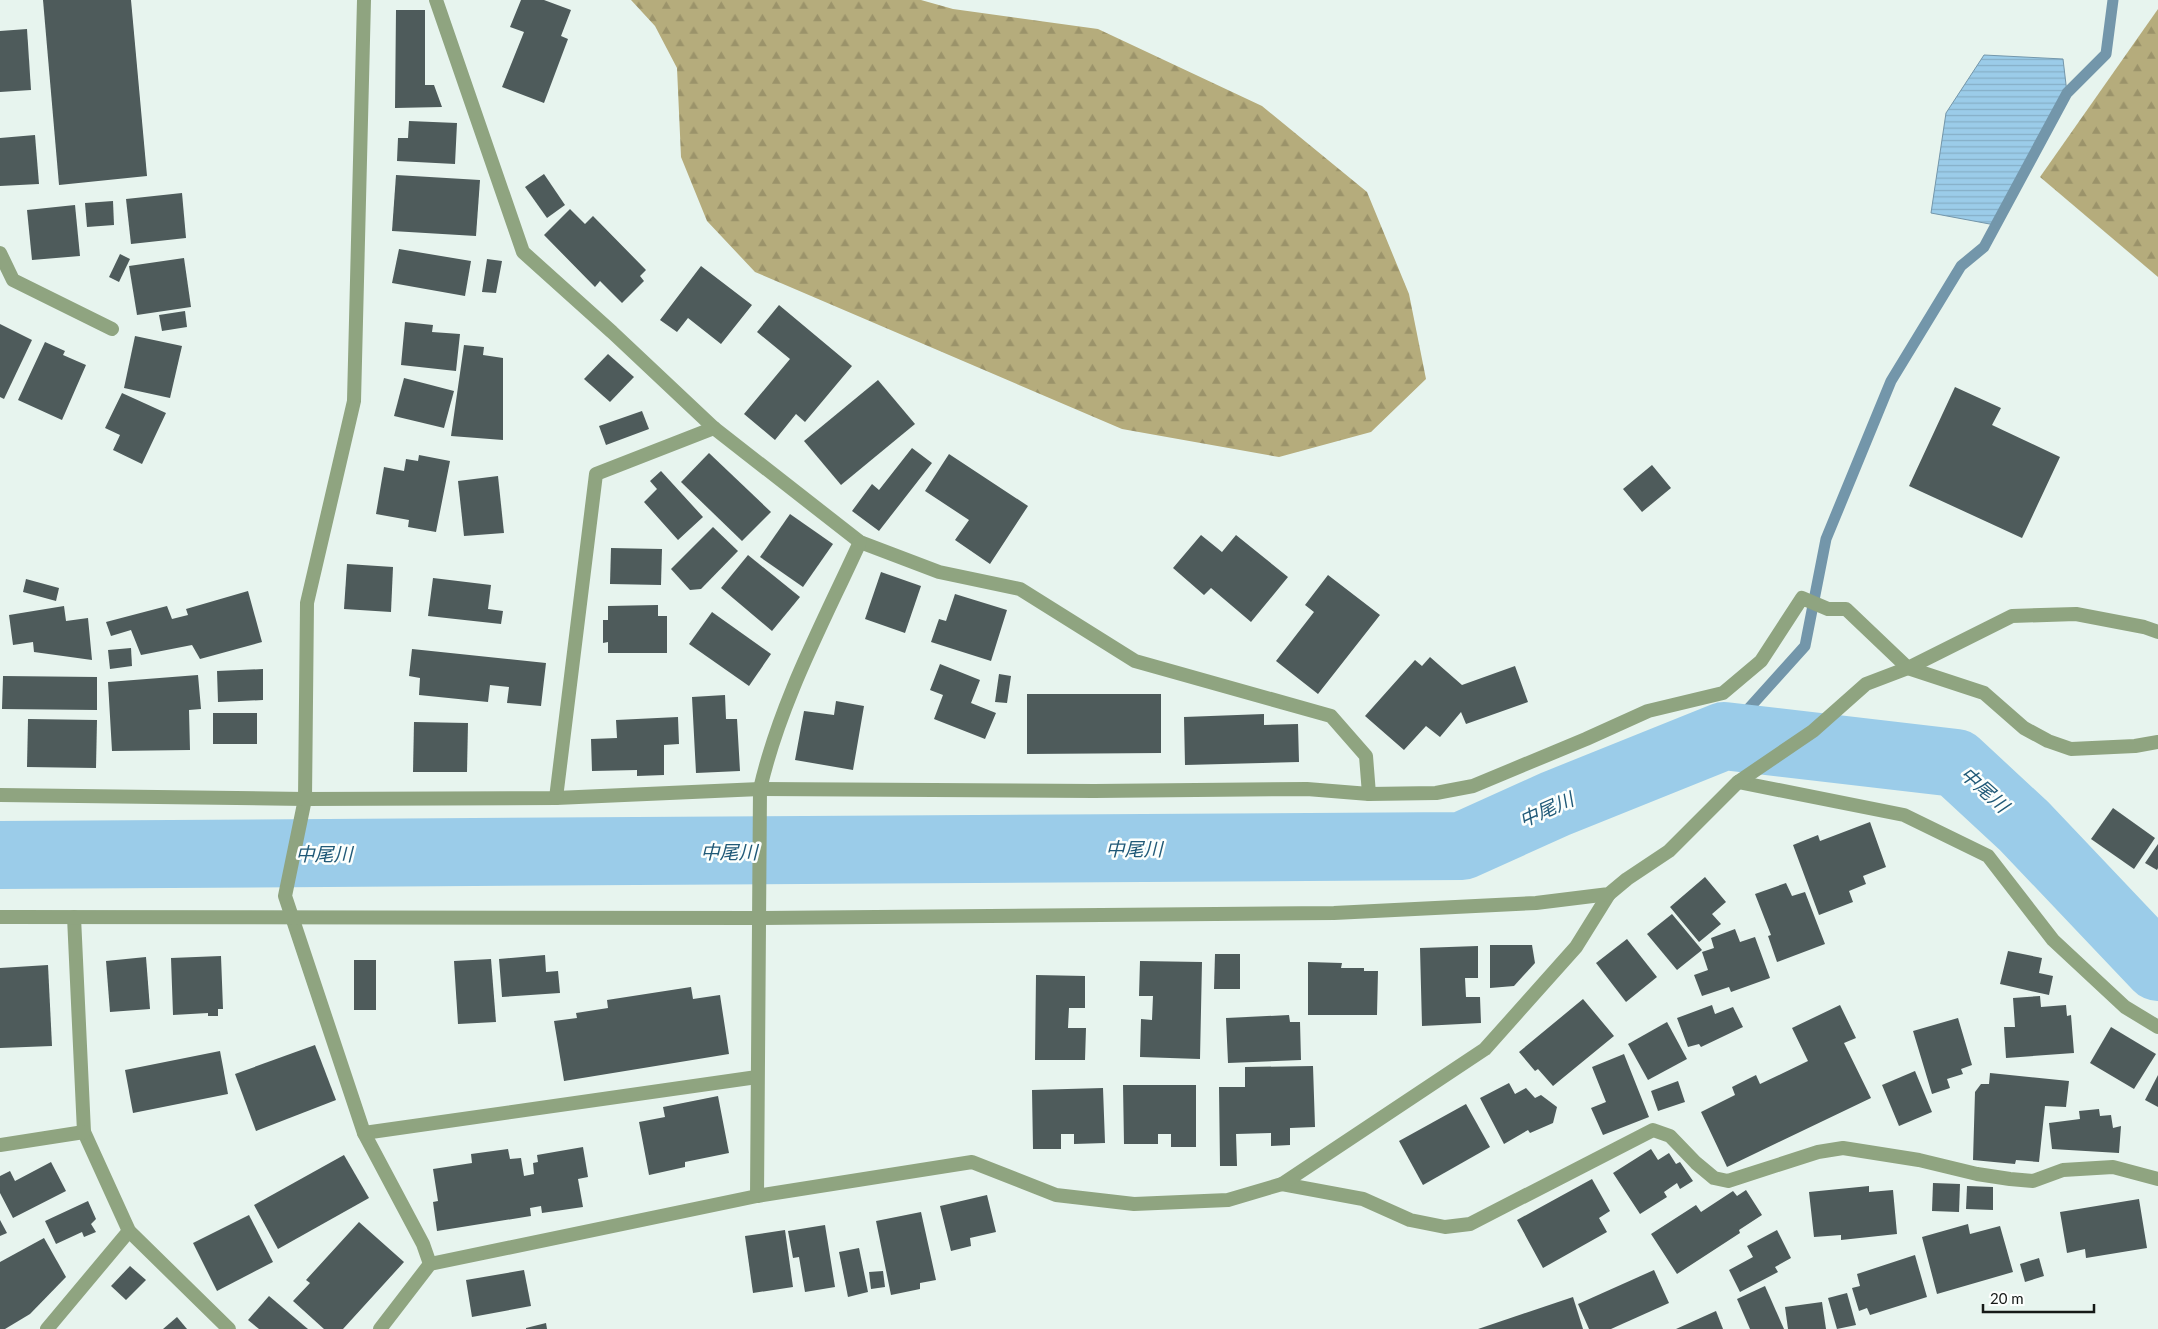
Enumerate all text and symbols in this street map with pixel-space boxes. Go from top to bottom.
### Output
water label: 中尾川 [1956,761,2015,818]
water label: 中尾川 [1515,786,1579,831]
water label: 中尾川 [1105,837,1164,860]
water label: 中尾川 [700,840,759,863]
water label: 中尾川 [295,842,354,865]
scale bar [1983,1282,2094,1314]
text: 20 m [1990,1289,2024,1307]

